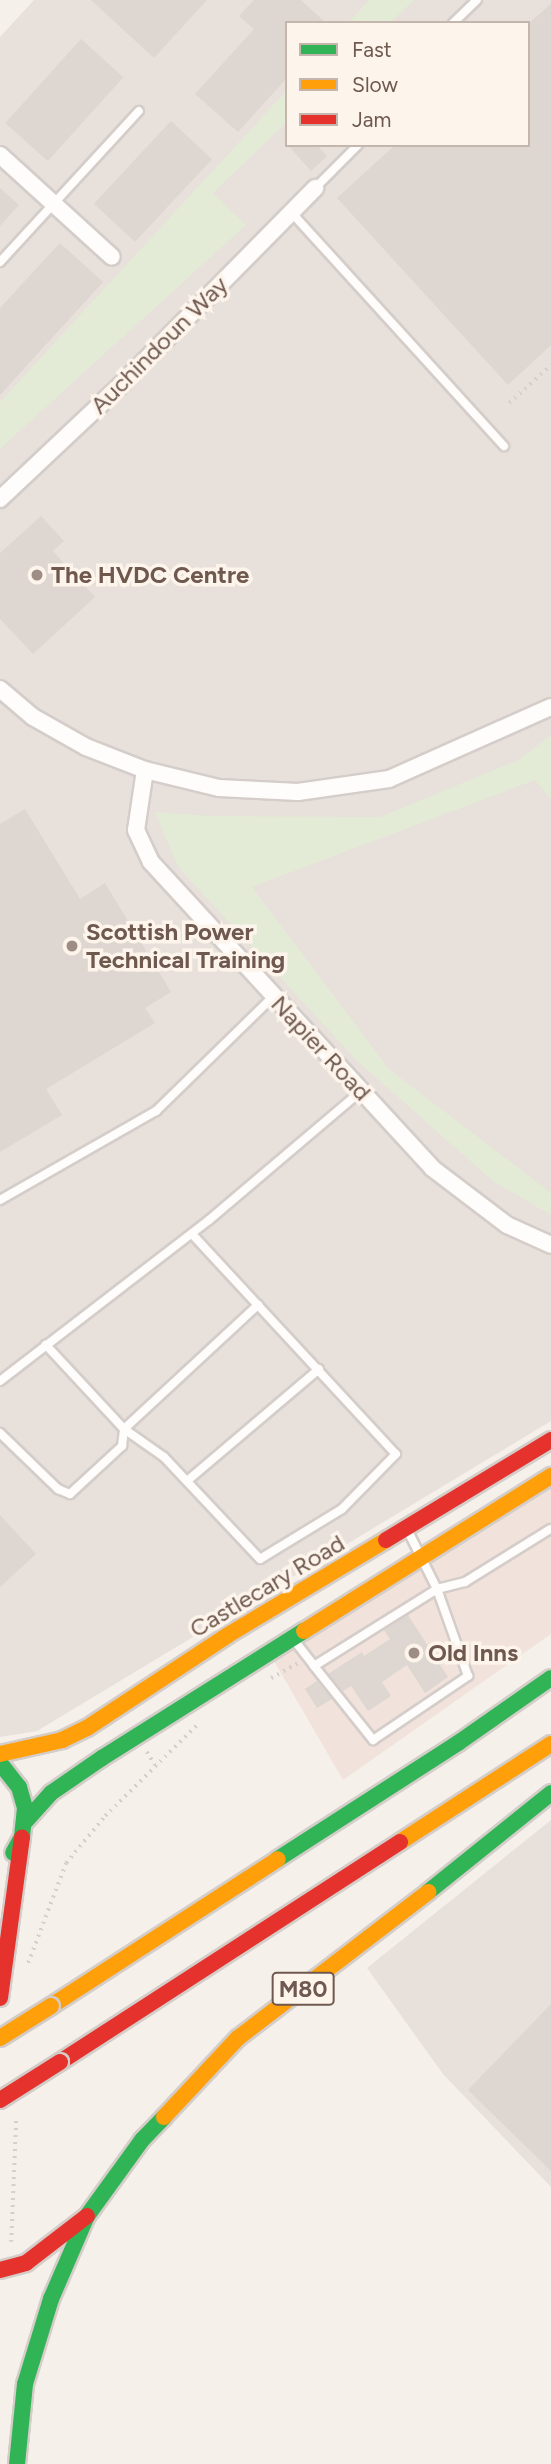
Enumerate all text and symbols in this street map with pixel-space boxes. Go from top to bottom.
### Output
legend [285,21,530,147]
text: Fast [352,37,392,62]
text: Slow [352,72,398,97]
text: Jam [352,107,391,132]
street label: Auchindoun Way [84,270,234,420]
place label: The HVDC Centre [51,561,249,589]
marker: The HVDC Centre [29,567,45,583]
place label: Scottish Power Technical Training [86,918,285,974]
marker: Scottish Power Technical Training [64,938,80,954]
street label: Napier Road [265,990,377,1106]
street label: Castlecary Road [184,1529,350,1643]
place label: Old Inns [428,1639,518,1667]
marker: Old Inns [406,1645,422,1661]
road number: M80 [272,1970,334,2008]

